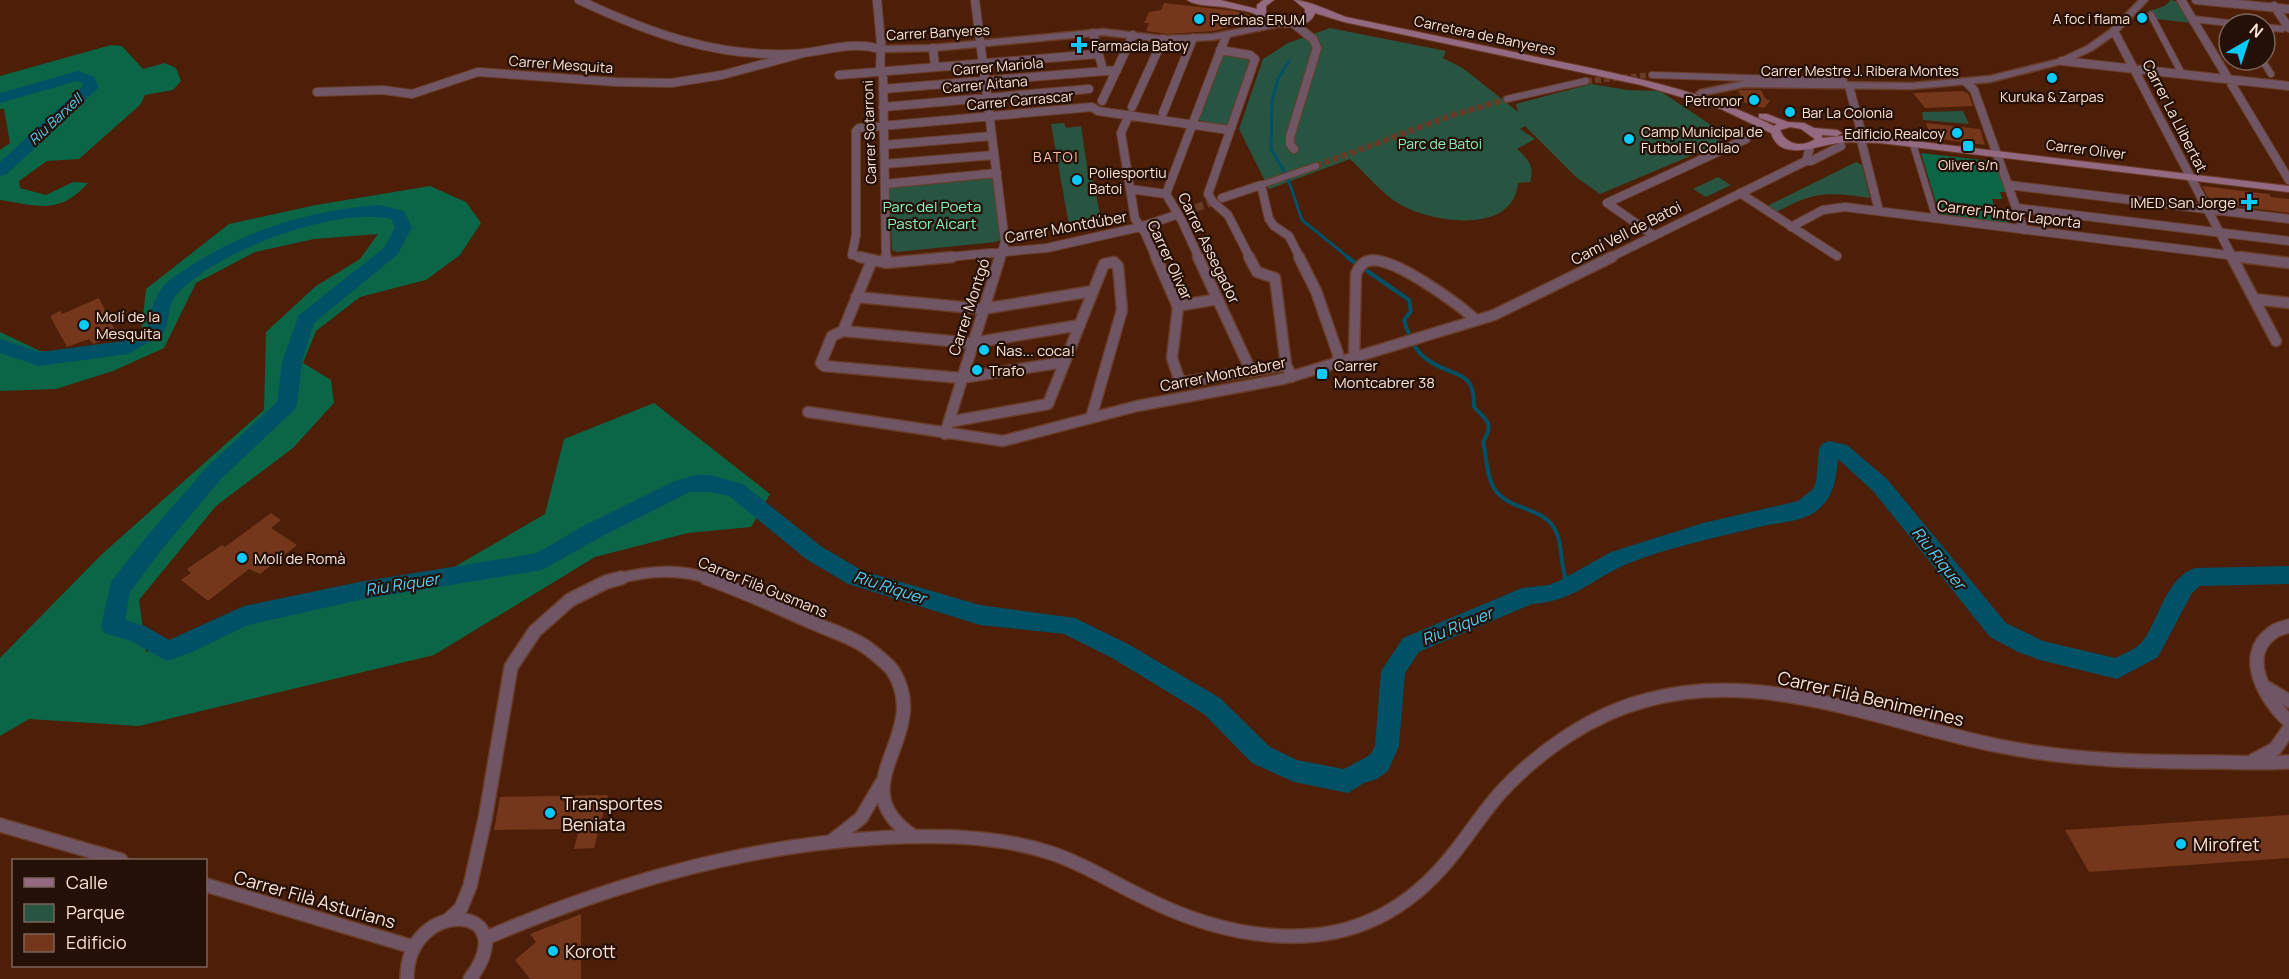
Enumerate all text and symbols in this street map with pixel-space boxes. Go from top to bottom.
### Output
place label: A foc i flama [2053,9,2130,28]
place label: Perchas ERUM [1211,10,1305,29]
street label: Carretera de Banyeres [1413,11,1557,59]
marker: A foc i flama [2135,11,2149,25]
marker: Perchas ERUM [1192,12,1206,26]
north arrow [2217,12,2277,72]
text: N [2245,18,2268,43]
street label: Carrer Banyeres [886,20,990,44]
place label: Farmacia Batoy [1091,36,1189,55]
marker: Farmacia Batoy [1072,38,1086,52]
street label: Carrer Mesquita [508,51,614,77]
street label: Carrer Mariola [952,53,1044,79]
street label: Carrer La Llibertat [2138,56,2212,176]
street label: Carrer Mestre J. Ribera Montes [1761,61,1959,80]
street label: Carrer Aitana [942,71,1028,97]
marker: Kuruka & Zarpas [2045,71,2059,85]
street label: Carrer Sotarroni [858,80,880,184]
street label: Carrer Carrascar [966,86,1074,114]
place label: Kuruka & Zarpas [2000,87,2104,106]
water label: Riu Barxell [24,88,87,149]
place label: Petronor [1685,91,1742,110]
marker: Petronor [1747,93,1761,107]
place label: Bar La Colonia [1802,103,1893,122]
marker: Bar La Colonia [1783,105,1797,119]
place label: Camp Municipal de Futbol El Collao [1641,122,1763,157]
place label: Edificio Realcoy [1844,124,1946,143]
marker: Edificio Realcoy [1950,126,1964,140]
marker: Camp Municipal de Futbol El Collao [1622,132,1636,146]
park label: Parc de Batoi [1398,134,1482,153]
street label: Carrer Oliver [2045,135,2127,163]
marker: Oliver s/n [1961,139,1975,153]
district label: BATOI [1033,147,1079,166]
place label: Oliver s/n [1938,155,1998,174]
place label: Poliesportiu Batoi [1089,163,1167,198]
marker: Poliesportiu Batoi [1070,173,1084,187]
street label: Carrer Assegador [1173,189,1245,308]
place label: IMED San Jorge [2130,192,2236,213]
marker: IMED San Jorge [2240,193,2258,211]
street label: Carrer Pintor Laporta [1936,195,2082,233]
park label: Parc del Poeta Pastor Aicart [883,196,981,234]
street label: Camí Vell de Batoi [1567,196,1685,270]
street label: Carrer Montdúber [1003,206,1129,248]
street label: Carrer Olivar [1142,217,1198,304]
street label: Carrer Montgó [943,256,995,358]
place label: Molí de la Mesquita [96,306,161,344]
marker: Molí de la Mesquita [77,318,91,332]
place label: Ñas... coca! [996,340,1075,361]
marker: Ñas... coca! [977,343,991,357]
street label: Carrer Montcabrer [1158,351,1288,397]
place label: Carrer Montcabrer 38 [1334,355,1435,393]
place label: Trafo [989,360,1025,381]
marker: Trafo [970,363,984,377]
marker: Carrer Montcabrer 38 [1315,367,1329,381]
water label: Riu Riquer [1907,522,1972,596]
place label: Molí de Romà [254,548,346,569]
marker: Molí de Romà [235,551,249,565]
street label: Carrer Filà Gusmans [695,551,831,623]
water label: Riu Riquer [851,565,931,610]
water label: Riu Riquer [364,567,443,601]
water label: Riu Riquer [1418,601,1498,650]
street label: Carrer Filà Benimerines [1775,665,1967,731]
place label: Transportes Beniata [562,791,663,836]
marker: Transportes Beniata [543,806,557,820]
place label: Mirofret [2193,832,2260,856]
marker: Mirofret [2174,837,2188,851]
legend [12,859,207,967]
street label: Carrer Filà Asturians [231,864,399,934]
text: Calle [66,870,108,894]
text: Parque [66,900,125,924]
text: Edificio [66,930,127,954]
place label: Korott [565,939,616,963]
marker: Korott [546,944,560,958]

